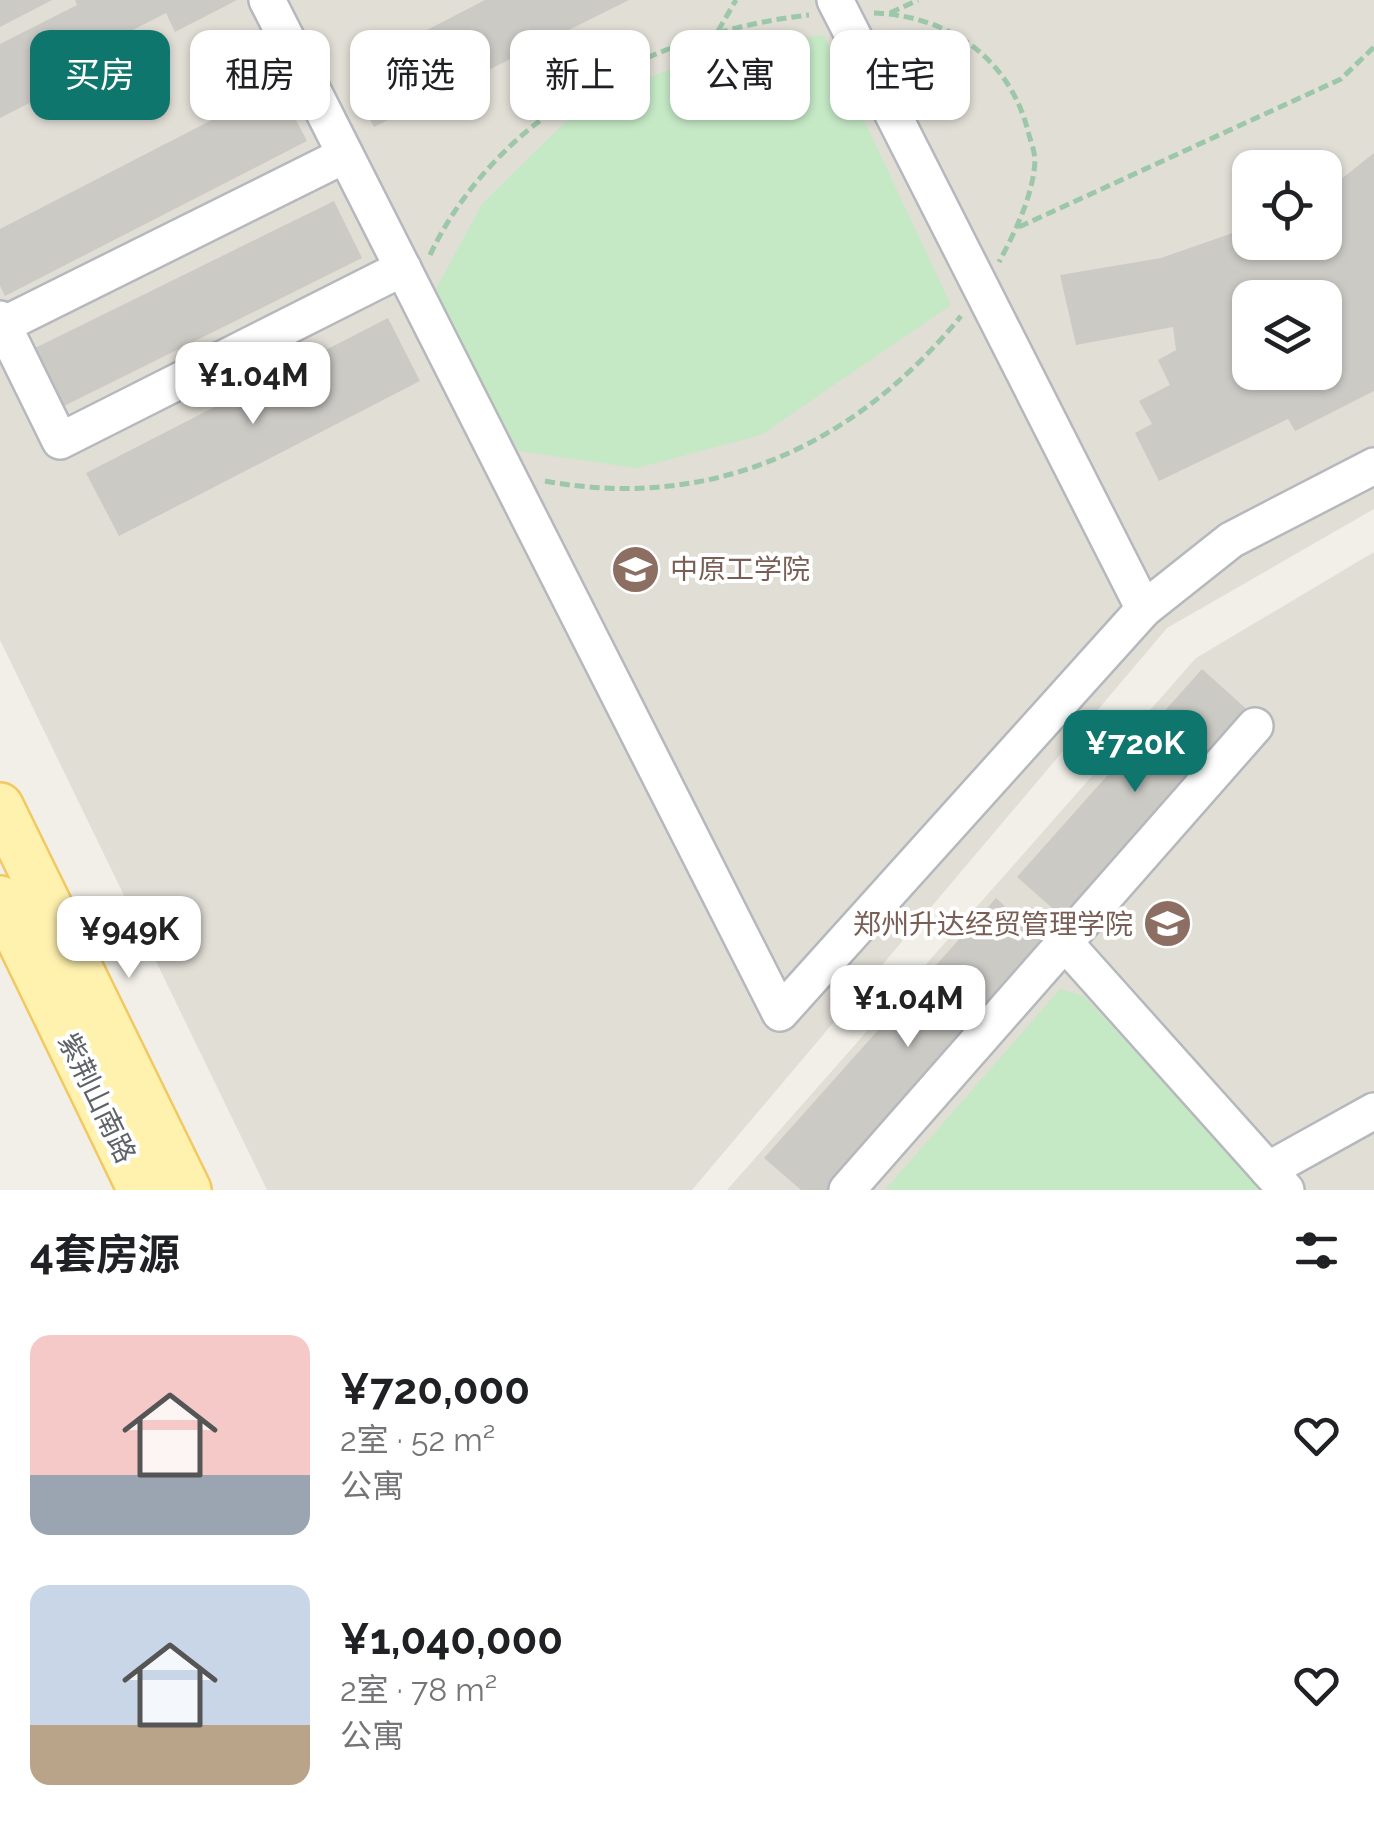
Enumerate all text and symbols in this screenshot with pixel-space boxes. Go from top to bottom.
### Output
chip: 买房 [30,30,170,120]
chip: 租房 [190,30,330,120]
chip: 筛选 [350,30,490,120]
chip: 新上 [510,30,650,120]
chip: 公寓 [670,30,810,120]
chip: 住宅 [830,30,970,120]
map controls [1232,150,1342,390]
button: locate [1232,150,1342,260]
button: layers [1232,280,1342,390]
pin: ¥1.04M [172,342,334,427]
text: ¥1.04M [197,356,309,393]
school or university icon: 中原工学院 [609,543,661,595]
place label: 中原工学院 [670,553,810,586]
pin: ¥720K [1065,710,1205,795]
text: ¥720K [1085,724,1185,761]
pin: ¥949K [59,896,199,981]
school or university icon: 郑州升达经贸管理学院 [1142,898,1194,950]
place label: 郑州升达经贸管理学院 [853,908,1133,941]
text: ¥949K [79,910,179,947]
pin: ¥1.04M [827,965,989,1050]
text: ¥1.04M [852,979,964,1016]
street label: 紫荆山南路 [51,1028,143,1168]
icon: filters [1289,1223,1344,1278]
text: 4套房源 [30,1230,180,1279]
text: ¥720,000 [340,1365,530,1414]
icon: home [110,1375,230,1495]
icon: heart [1289,1408,1344,1463]
text: 2室 · 52 m² [340,1421,495,1458]
text: 公寓 [340,1467,404,1504]
text: ¥1,040,000 [340,1615,563,1664]
icon: home [110,1625,230,1745]
icon: heart [1289,1658,1344,1713]
text: 2室 · 78 m² [340,1671,497,1708]
text: 公寓 [340,1717,404,1754]

